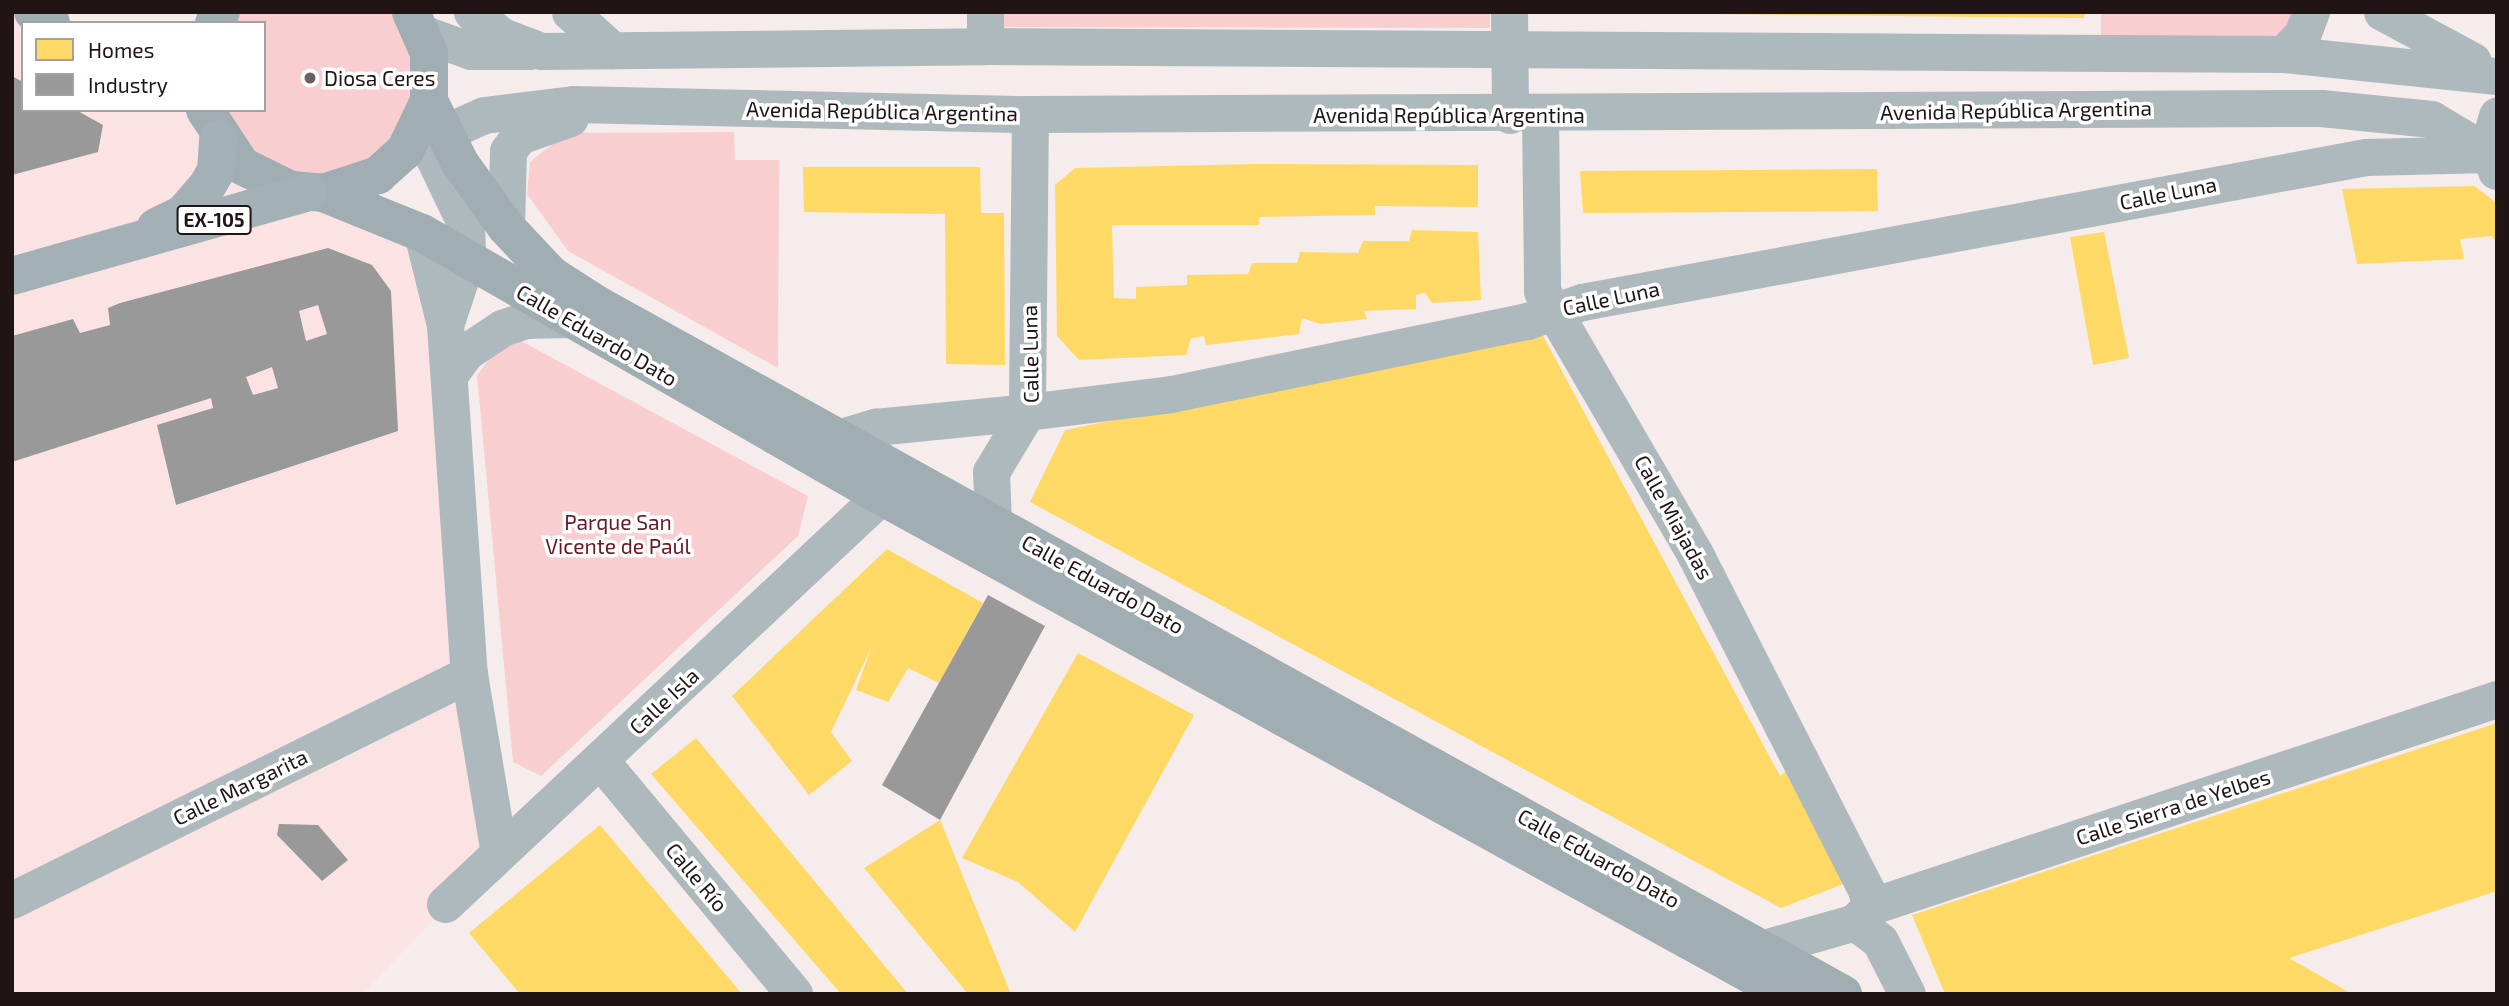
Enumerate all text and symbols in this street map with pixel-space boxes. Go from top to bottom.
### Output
legend [21,21,266,112]
text: Homes [88,37,154,62]
place label: Diosa Ceres [324,65,435,91]
marker: Diosa Ceres [302,70,318,86]
text: Industry [88,72,168,97]
street label: Avenida República Argentina [1880,95,2152,125]
street label: Avenida República Argentina [746,96,1018,126]
street label: Avenida República Argentina [1313,102,1585,128]
street label: Calle Luna [2117,171,2219,215]
road number: EX-105 [176,204,252,235]
street label: Calle Luna [1560,275,1662,321]
street label: Calle Eduardo Dato [512,279,682,391]
street label: Calle Luna [1017,305,1043,403]
street label: Calle Miajadas [1630,451,1718,583]
park label: Parque San Vicente de Paúl [545,509,691,559]
street label: Calle Eduardo Dato [1018,529,1188,639]
street label: Calle Isla [624,663,704,739]
street label: Calle Margarita [169,744,311,830]
street label: Calle Sierra de Yelbes [2072,764,2274,850]
street label: Calle Eduardo Dato [1514,803,1684,913]
street label: Calle Río [661,837,733,917]

